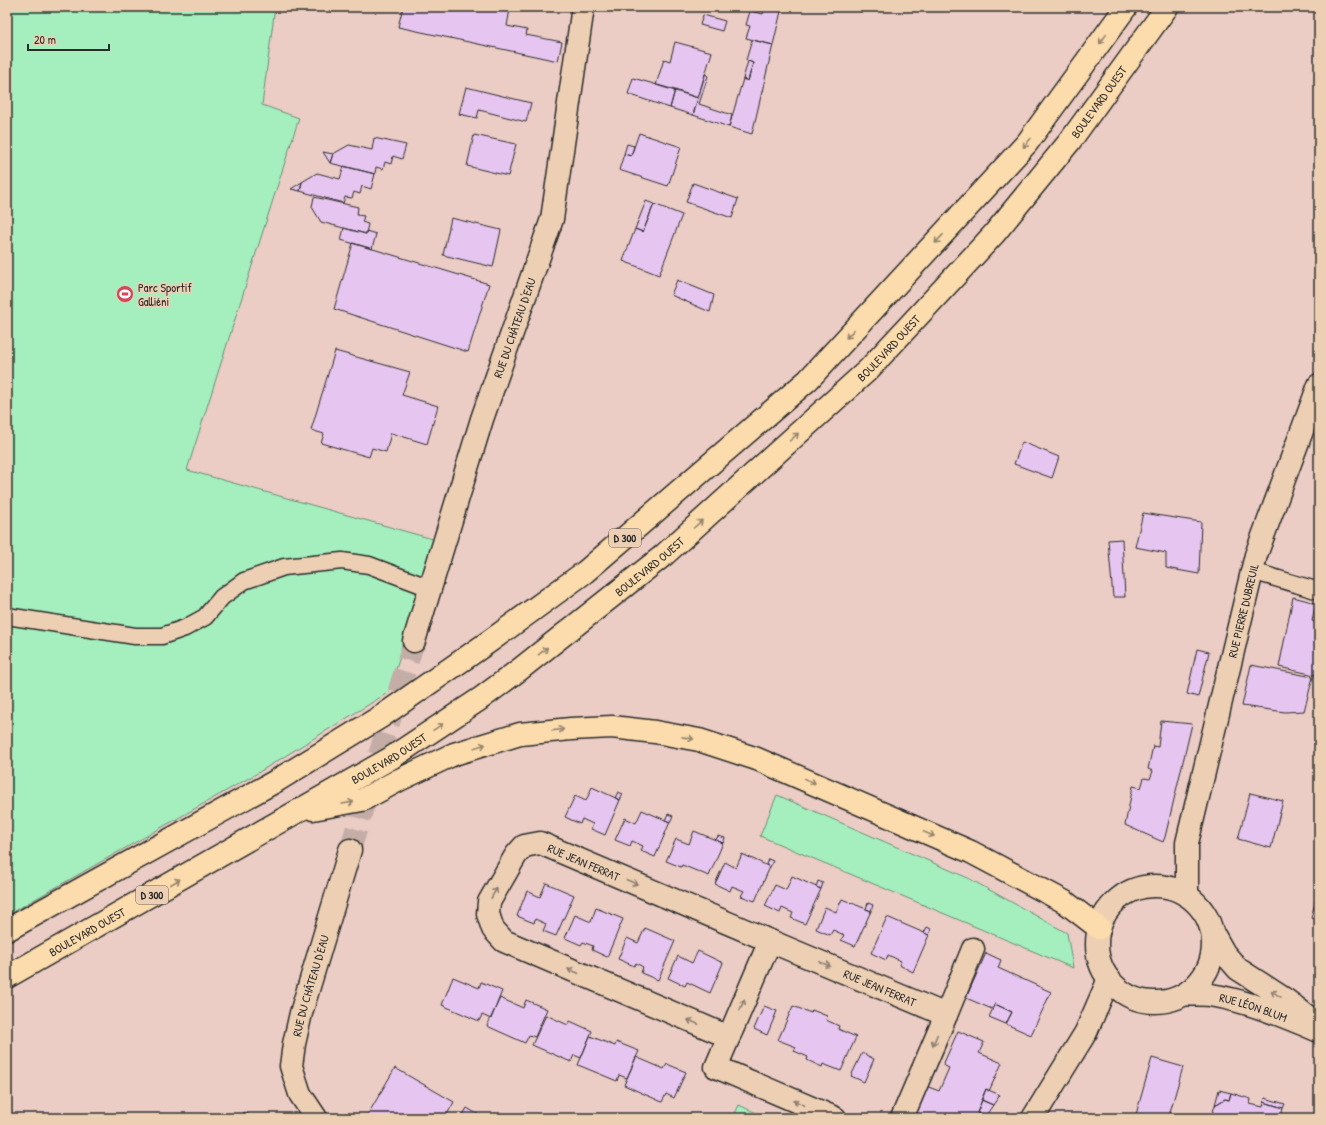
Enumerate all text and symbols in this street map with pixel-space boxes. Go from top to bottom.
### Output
scale bar [28,26,109,52]
text: 20 m [34,31,56,48]
one-way arrow [1099,33,1108,44]
street label: BOULEVARD OUEST [1067,62,1131,141]
one-way arrow [1022,138,1031,149]
one-way arrow [934,234,943,244]
street label: RUE DU CHÂTEAU D'EAU [489,275,539,380]
place label: Parc Sportif Galliéni [138,279,192,310]
sports icon: Parc Sportif Galliéni [115,284,135,304]
street label: BOULEVARD OUEST [853,311,924,385]
one-way arrow [846,329,855,340]
one-way arrow [789,432,799,442]
one-way arrow [692,520,703,529]
road number: D 300 [609,529,641,547]
street label: BOULEVARD OUEST [611,532,688,600]
street label: RUE PIERRE DUBREUIL [1223,561,1262,659]
one-way arrow [538,647,549,656]
one-way arrow [432,723,443,731]
one-way arrow [552,726,565,734]
street label: BOULEVARD OUEST [348,728,430,788]
one-way arrow [681,734,694,742]
one-way arrow [473,742,486,749]
one-way arrow [803,778,815,786]
one-way arrow [342,799,355,807]
one-way arrow [922,831,934,838]
street label: RUE JEAN FERRAT [545,839,623,885]
one-way arrow [169,877,181,885]
one-way arrow [626,879,638,886]
road number: D 300 [136,886,168,904]
one-way arrow [491,887,499,899]
street label: BOULEVARD OUEST [46,903,129,960]
street label: RUE DU CHÂTEAU D'EAU [287,932,333,1038]
one-way arrow [818,961,830,968]
street label: RUE JEAN FERRAT [841,965,919,1010]
one-way arrow [568,966,580,974]
street label: RUE LÉON BLUM [1218,988,1290,1026]
one-way arrow [1271,990,1282,998]
one-way arrow [739,1000,746,1012]
one-way arrow [687,1017,699,1025]
one-way arrow [931,1034,938,1046]
one-way arrow [794,1098,806,1106]

